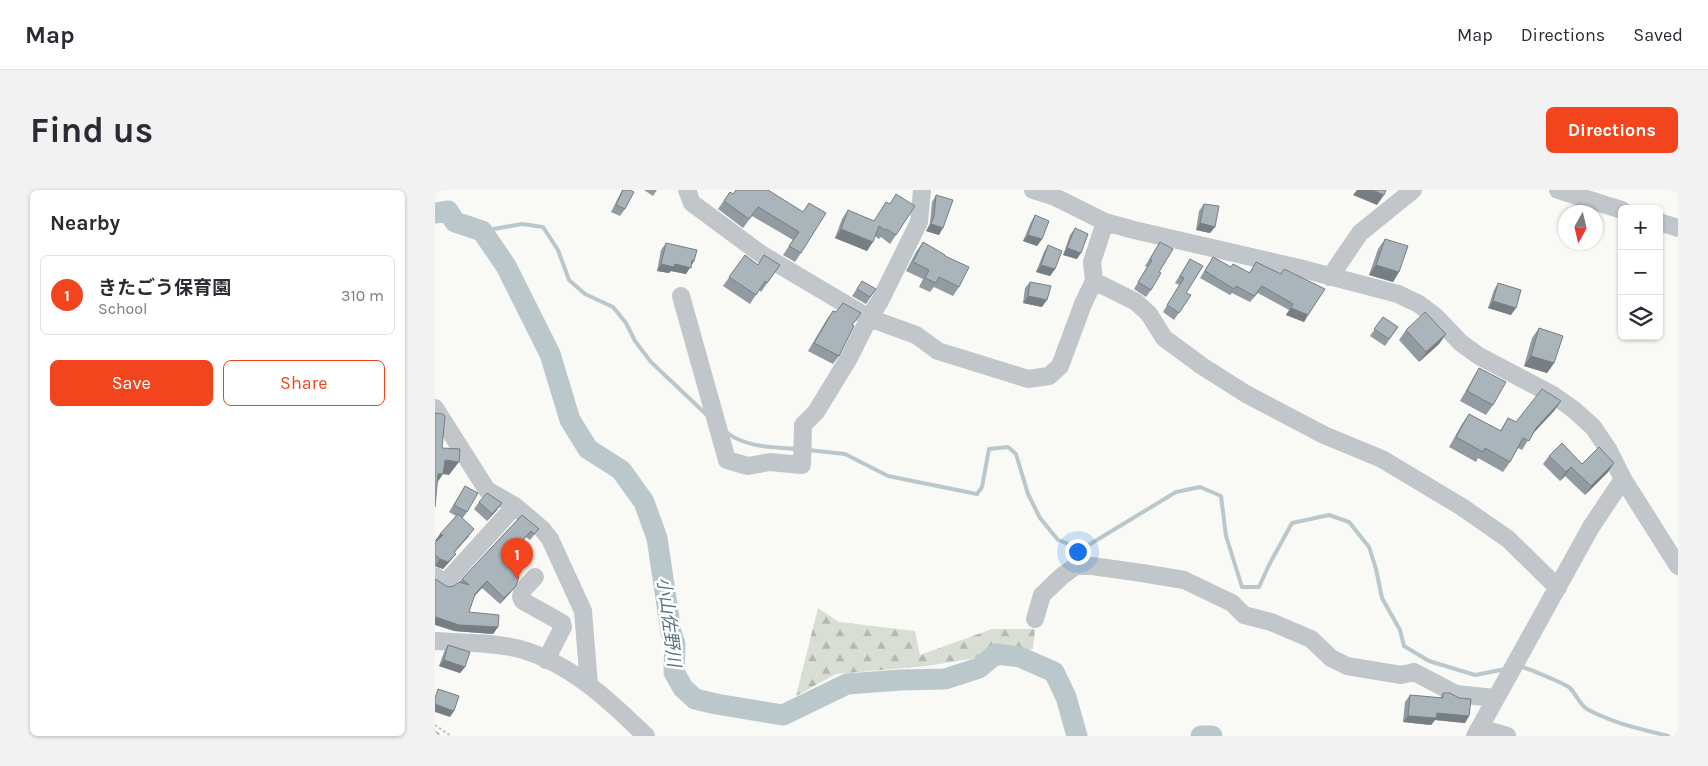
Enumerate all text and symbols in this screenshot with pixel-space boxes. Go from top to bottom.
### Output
text: Map [25,21,75,49]
text: Map [1457,24,1493,46]
text: Directions [1521,24,1605,46]
text: Saved [1633,24,1683,46]
button: Directions [1546,107,1678,153]
text: Find us [30,110,153,151]
north arrow [1558,205,1603,250]
map controls [1618,205,1663,340]
button: + [1618,205,1663,250]
text: Nearby [50,211,120,235]
button: − [1618,250,1663,295]
text: きたごう保育園 [98,277,231,299]
text: 1 [64,286,70,305]
text: 310 m [341,286,384,305]
button: layers [1618,295,1663,340]
text: School [98,299,148,318]
button: Save [50,360,213,406]
button: Share [223,360,385,406]
pin: 1 [501,538,533,579]
your location [1065,539,1091,565]
water label: 小山佐野川 [653,576,686,670]

